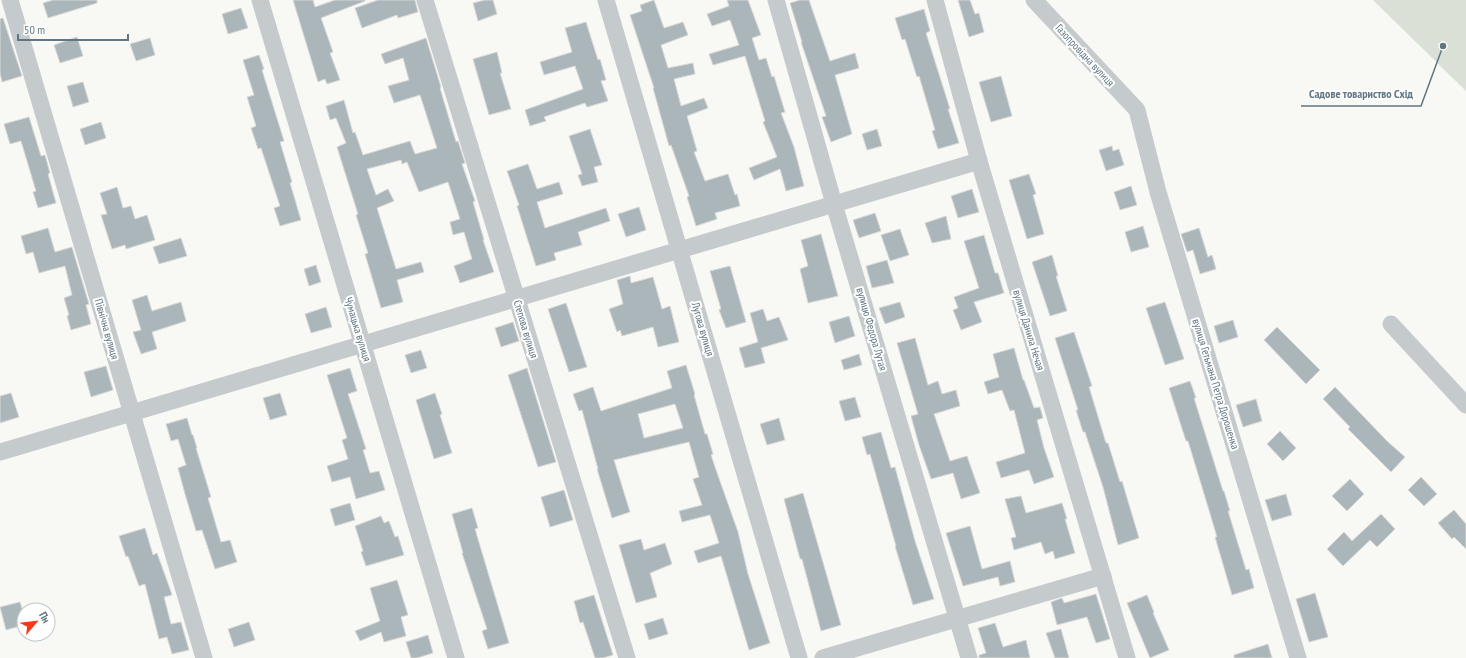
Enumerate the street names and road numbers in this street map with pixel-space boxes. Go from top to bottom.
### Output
street label: Газопровідна вулиця [1053,21,1117,89]
street label: вулицю Федора Лутая [853,286,891,372]
street label: вулиця Данила Нечая [1010,288,1048,372]
street label: Чумацька вулиця [342,295,374,363]
street label: Північна вулиця [92,297,122,361]
street label: Степова вулиця [511,298,541,360]
street label: Лугова вулиця [688,299,717,358]
street label: вулиця Гетьмана Петра Дорошенка [1189,317,1243,451]

